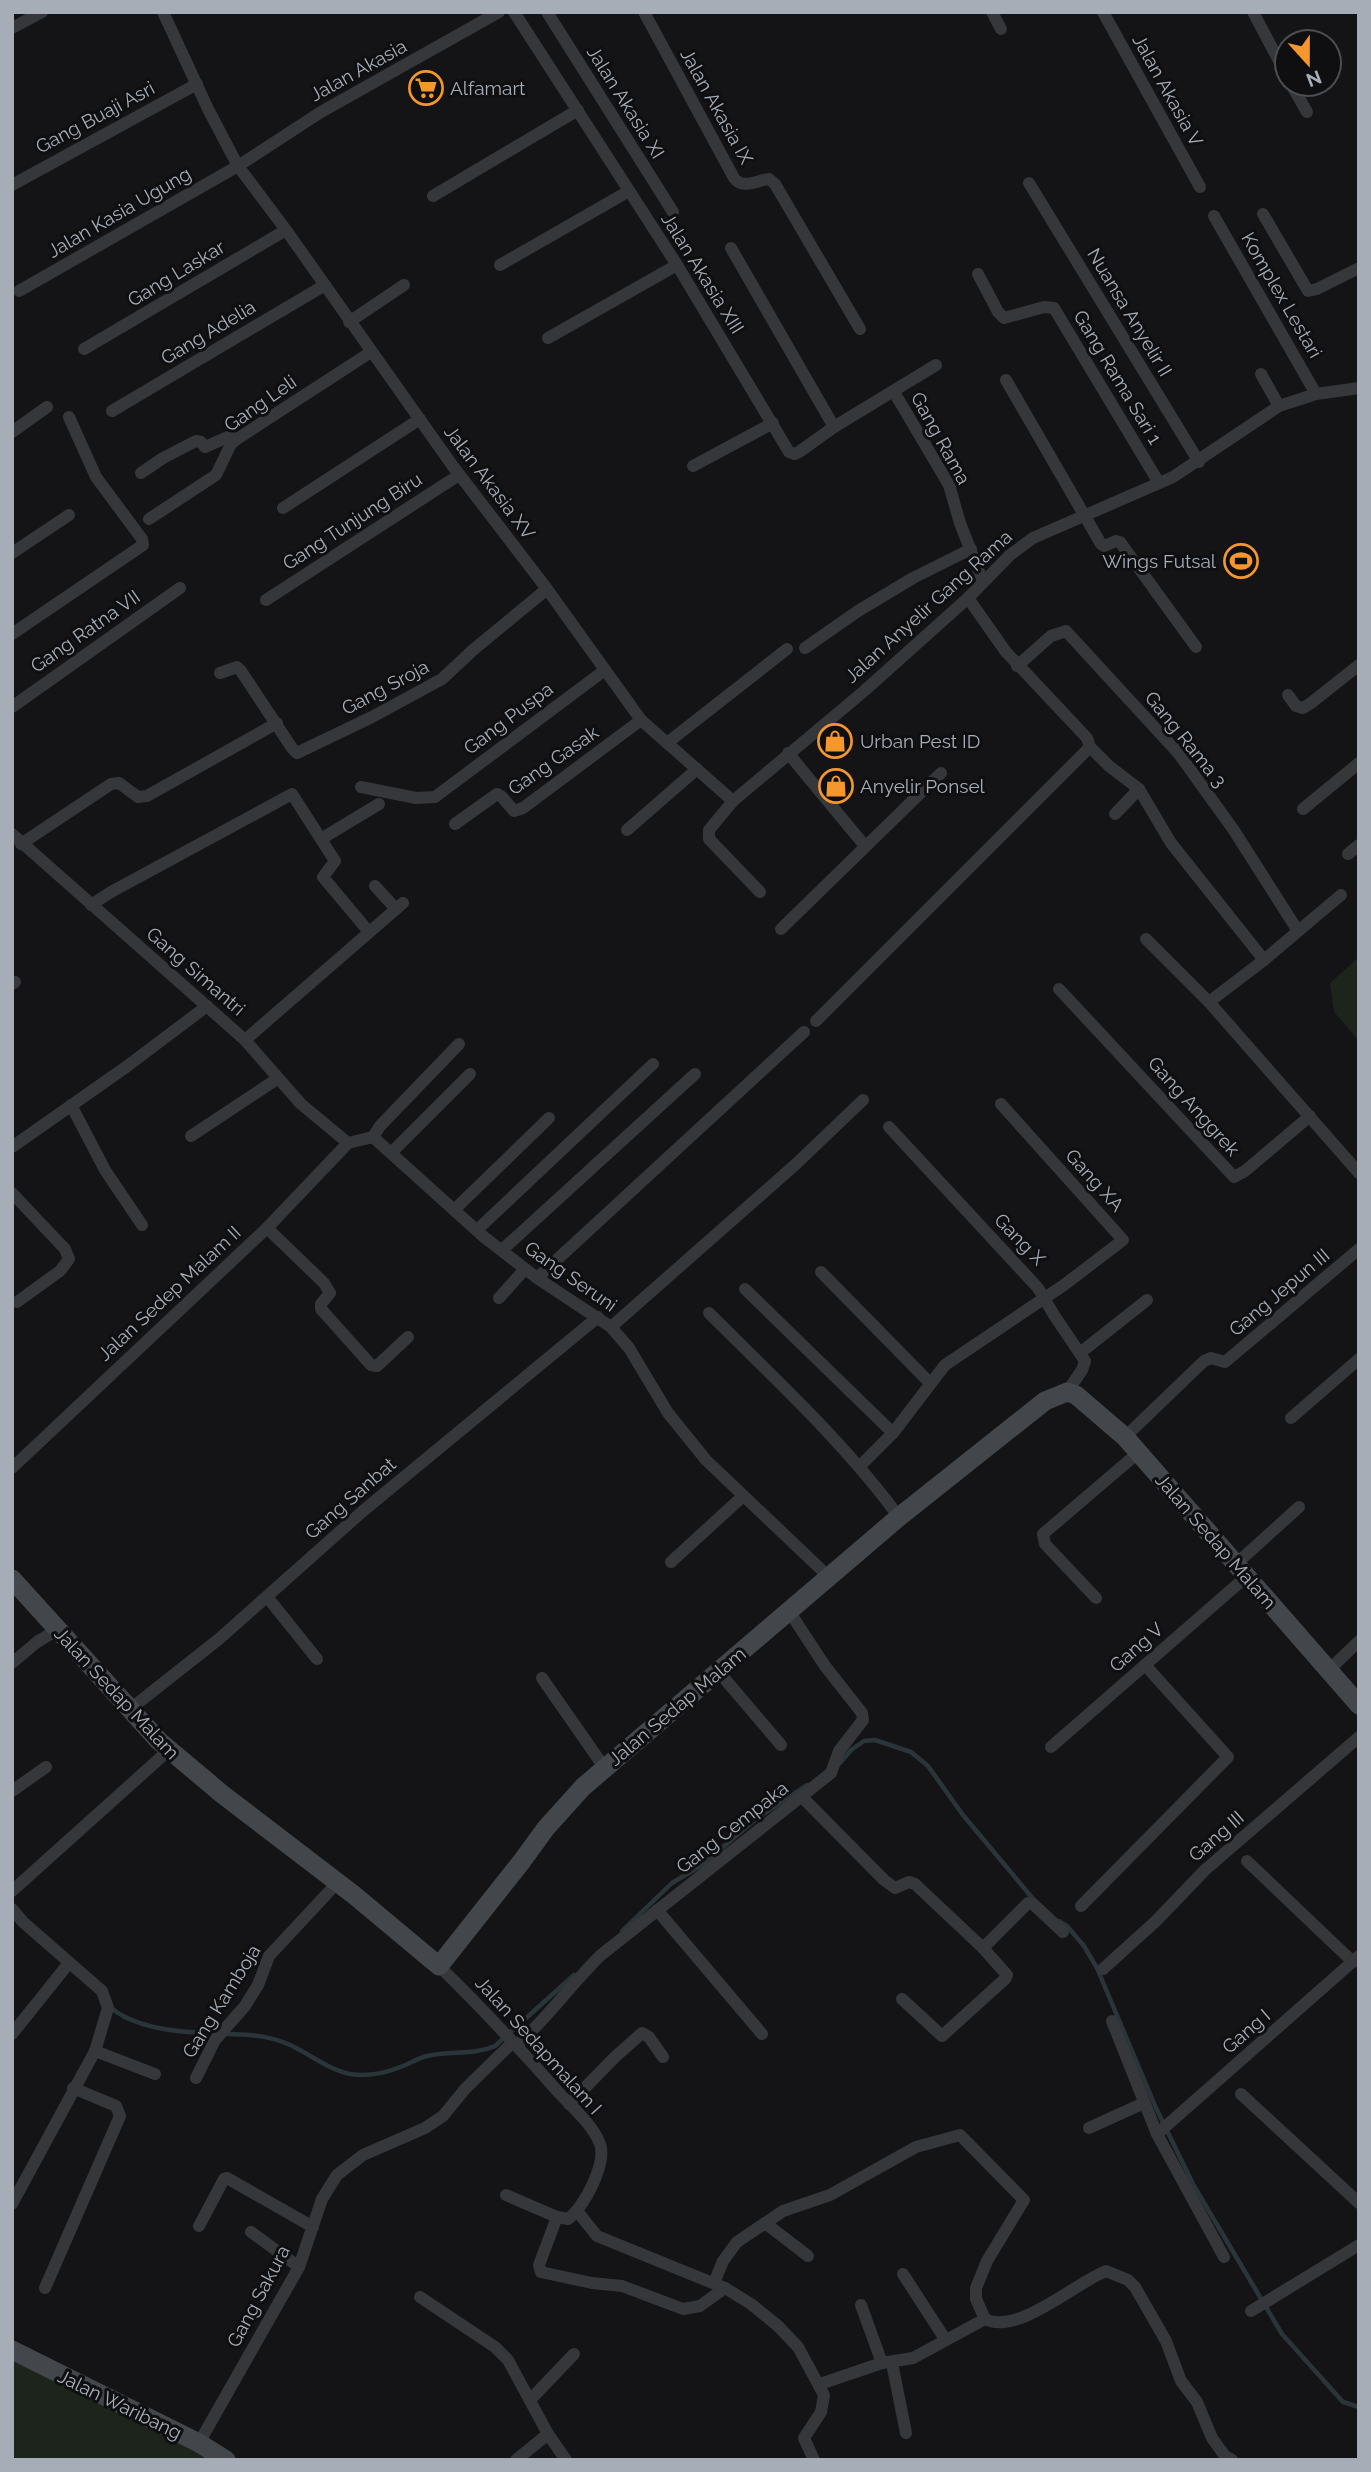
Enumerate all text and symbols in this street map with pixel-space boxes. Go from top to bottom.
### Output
north arrow [1273,28,1343,98]
street label: Jalan Akasia V [1128,30,1208,150]
street label: Jalan Akasia [306,34,410,106]
street label: Jalan Akasia XI [583,42,669,162]
street label: Jalan Akasia IX [676,44,758,168]
text: N [1303,66,1325,92]
supermarket icon: Alfamart [407,69,445,107]
street label: Gang Buaji Asri [32,76,158,158]
place label: Alfamart [450,77,526,99]
street label: Jalan Kasia Ugung [43,162,195,262]
street label: Jalan Akasia XIII [657,209,749,337]
street label: Komplex Lestari [1237,228,1327,362]
street label: Gang Laskar [123,235,229,311]
street label: Nuansa Anyelir II [1083,244,1177,380]
street label: Gang Adelia [157,295,259,369]
street label: Gang Rama Sari 1 [1069,306,1167,448]
street label: Gang Leli [220,370,300,436]
street label: Gang Rama [907,388,975,488]
street label: Jalan Akasia XV [440,421,540,543]
street label: Gang Tunjung Biru [278,468,426,574]
street label: Jalan Anyelir Gang Rama [840,525,1016,687]
sports icon: Wings Futsal [1222,542,1260,580]
place label: Wings Futsal [1102,550,1217,572]
street label: Gang Ratna VII [26,585,144,677]
street label: Gang Sroja [338,655,432,719]
street label: Gang Puspa [459,677,557,759]
street label: Gang Rama 3 [1141,687,1231,791]
street label: Gang Gasak [504,721,602,799]
shop icon: Urban Pest ID [816,722,854,760]
place label: Urban Pest ID [860,730,980,752]
shop icon: Anyelir Ponsel [817,767,855,805]
place label: Anyelir Ponsel [860,775,986,797]
street label: Gang Simantri [142,922,250,1020]
street label: Gang Anggrek [1144,1052,1244,1160]
street label: Gang XA [1061,1144,1129,1216]
street label: Gang X [990,1209,1050,1269]
street label: Jalan Sedep Malam II [93,1221,245,1365]
street label: Gang Seruni [521,1236,621,1316]
street label: Gang Jepun III [1224,1244,1334,1340]
street label: Gang Sanbat [300,1452,400,1543]
street label: Jalan Sedap Malam [1151,1469,1281,1613]
street label: Gang V [1105,1618,1167,1676]
street label: Jalan Sedap Malam [50,1623,184,1763]
street label: Jalan Sedap Malam [604,1642,750,1770]
street label: Gang Cempaka [672,1777,792,1877]
street label: Gang III [1184,1806,1248,1866]
street label: Gang Kamboja [177,1940,265,2062]
street label: Jalan Sedapmalam I [471,1972,607,2118]
street label: Gang I [1218,2004,1274,2058]
street label: Gang Sakura [222,2241,294,2351]
street label: Jalan Waribang [54,2365,186,2443]

